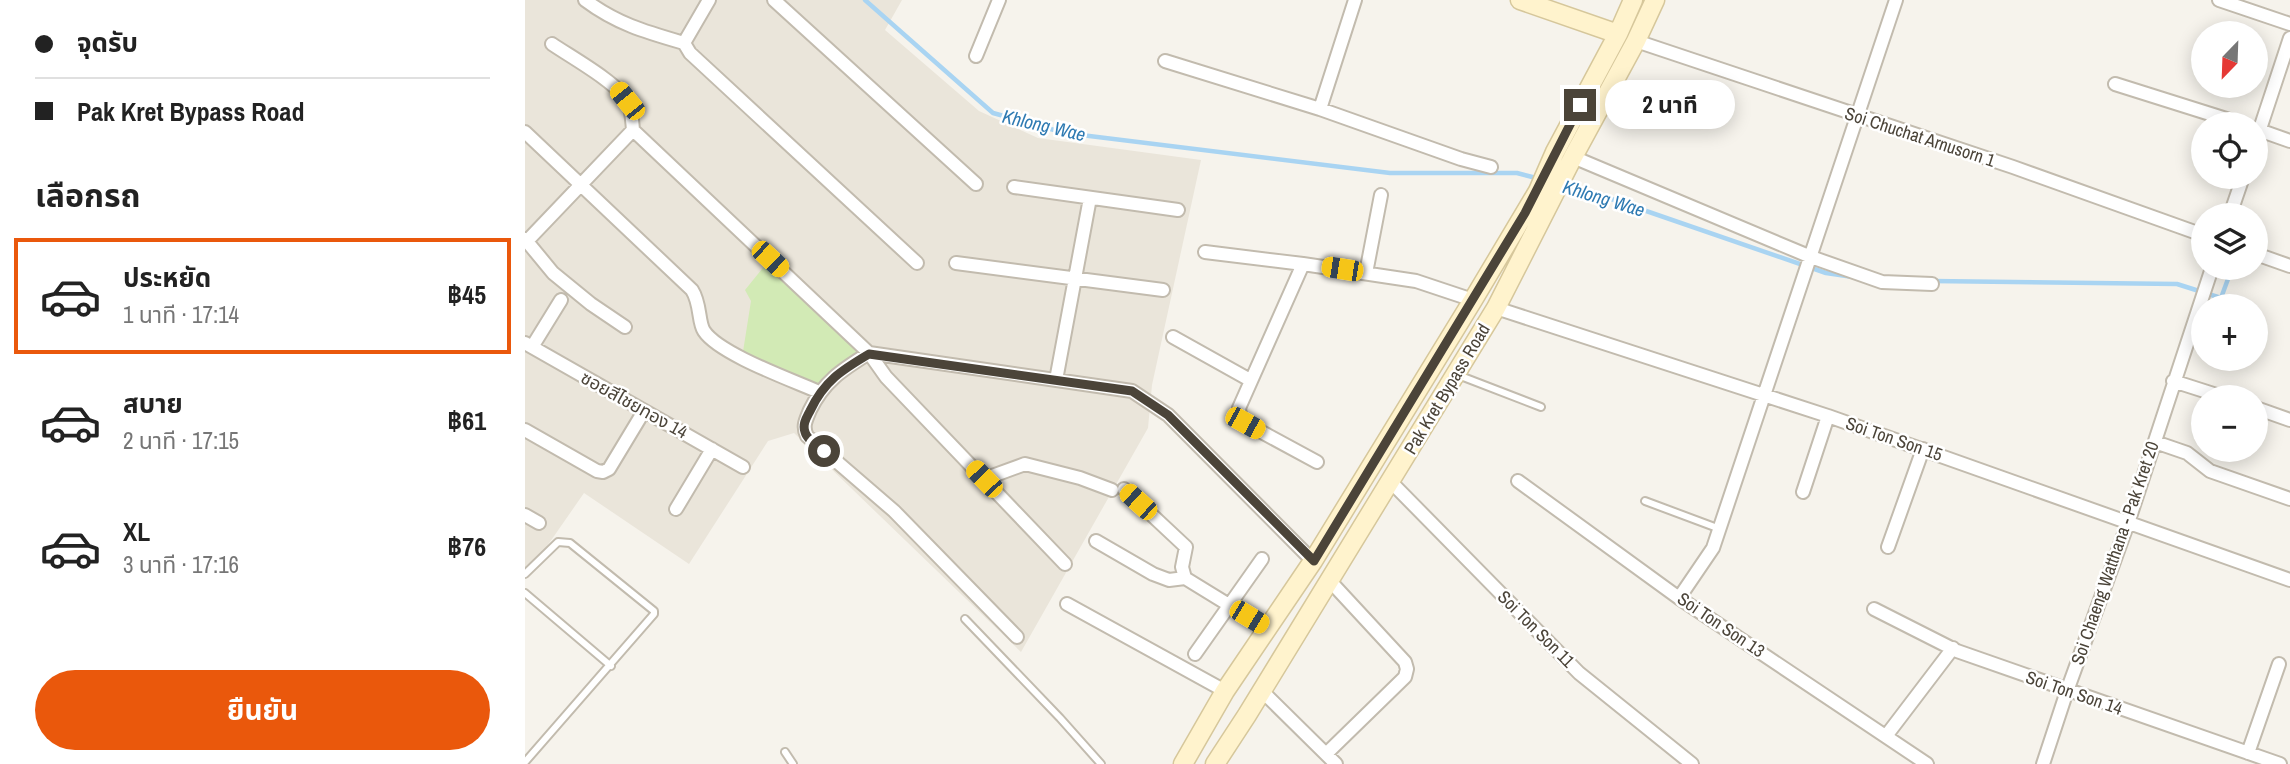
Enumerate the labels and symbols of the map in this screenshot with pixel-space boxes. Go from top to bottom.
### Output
north arrow [2191,21,2268,98]
car [606,78,649,124]
callout: 2 นาที [1605,80,1734,130]
route end [1564,89,1596,121]
street label: Soi Chuchat Arnusorn 1 [1842,100,1999,173]
water label: Khlong Wae [1000,103,1088,147]
water label: Khlong Wae [1560,173,1648,223]
car [748,237,793,281]
car [1320,255,1365,283]
street label: Pak Kret Bypass Road [1398,319,1496,459]
street label: ซอยสีไชยทอง 14 [576,365,692,444]
car [1222,404,1269,442]
street label: Soi Ton Son 15 [1842,410,1946,467]
route start [808,435,840,467]
street label: Soi Chaeng Watthana - Pak Kret 20 [2064,438,2165,668]
car [962,457,1007,501]
car [1116,480,1161,524]
street label: Soi Ton Son 11 [1492,585,1581,673]
street label: Soi Ton Son 13 [1673,586,1770,663]
car [1226,597,1273,637]
street label: Soi Ton Son 14 [2022,664,2126,721]

